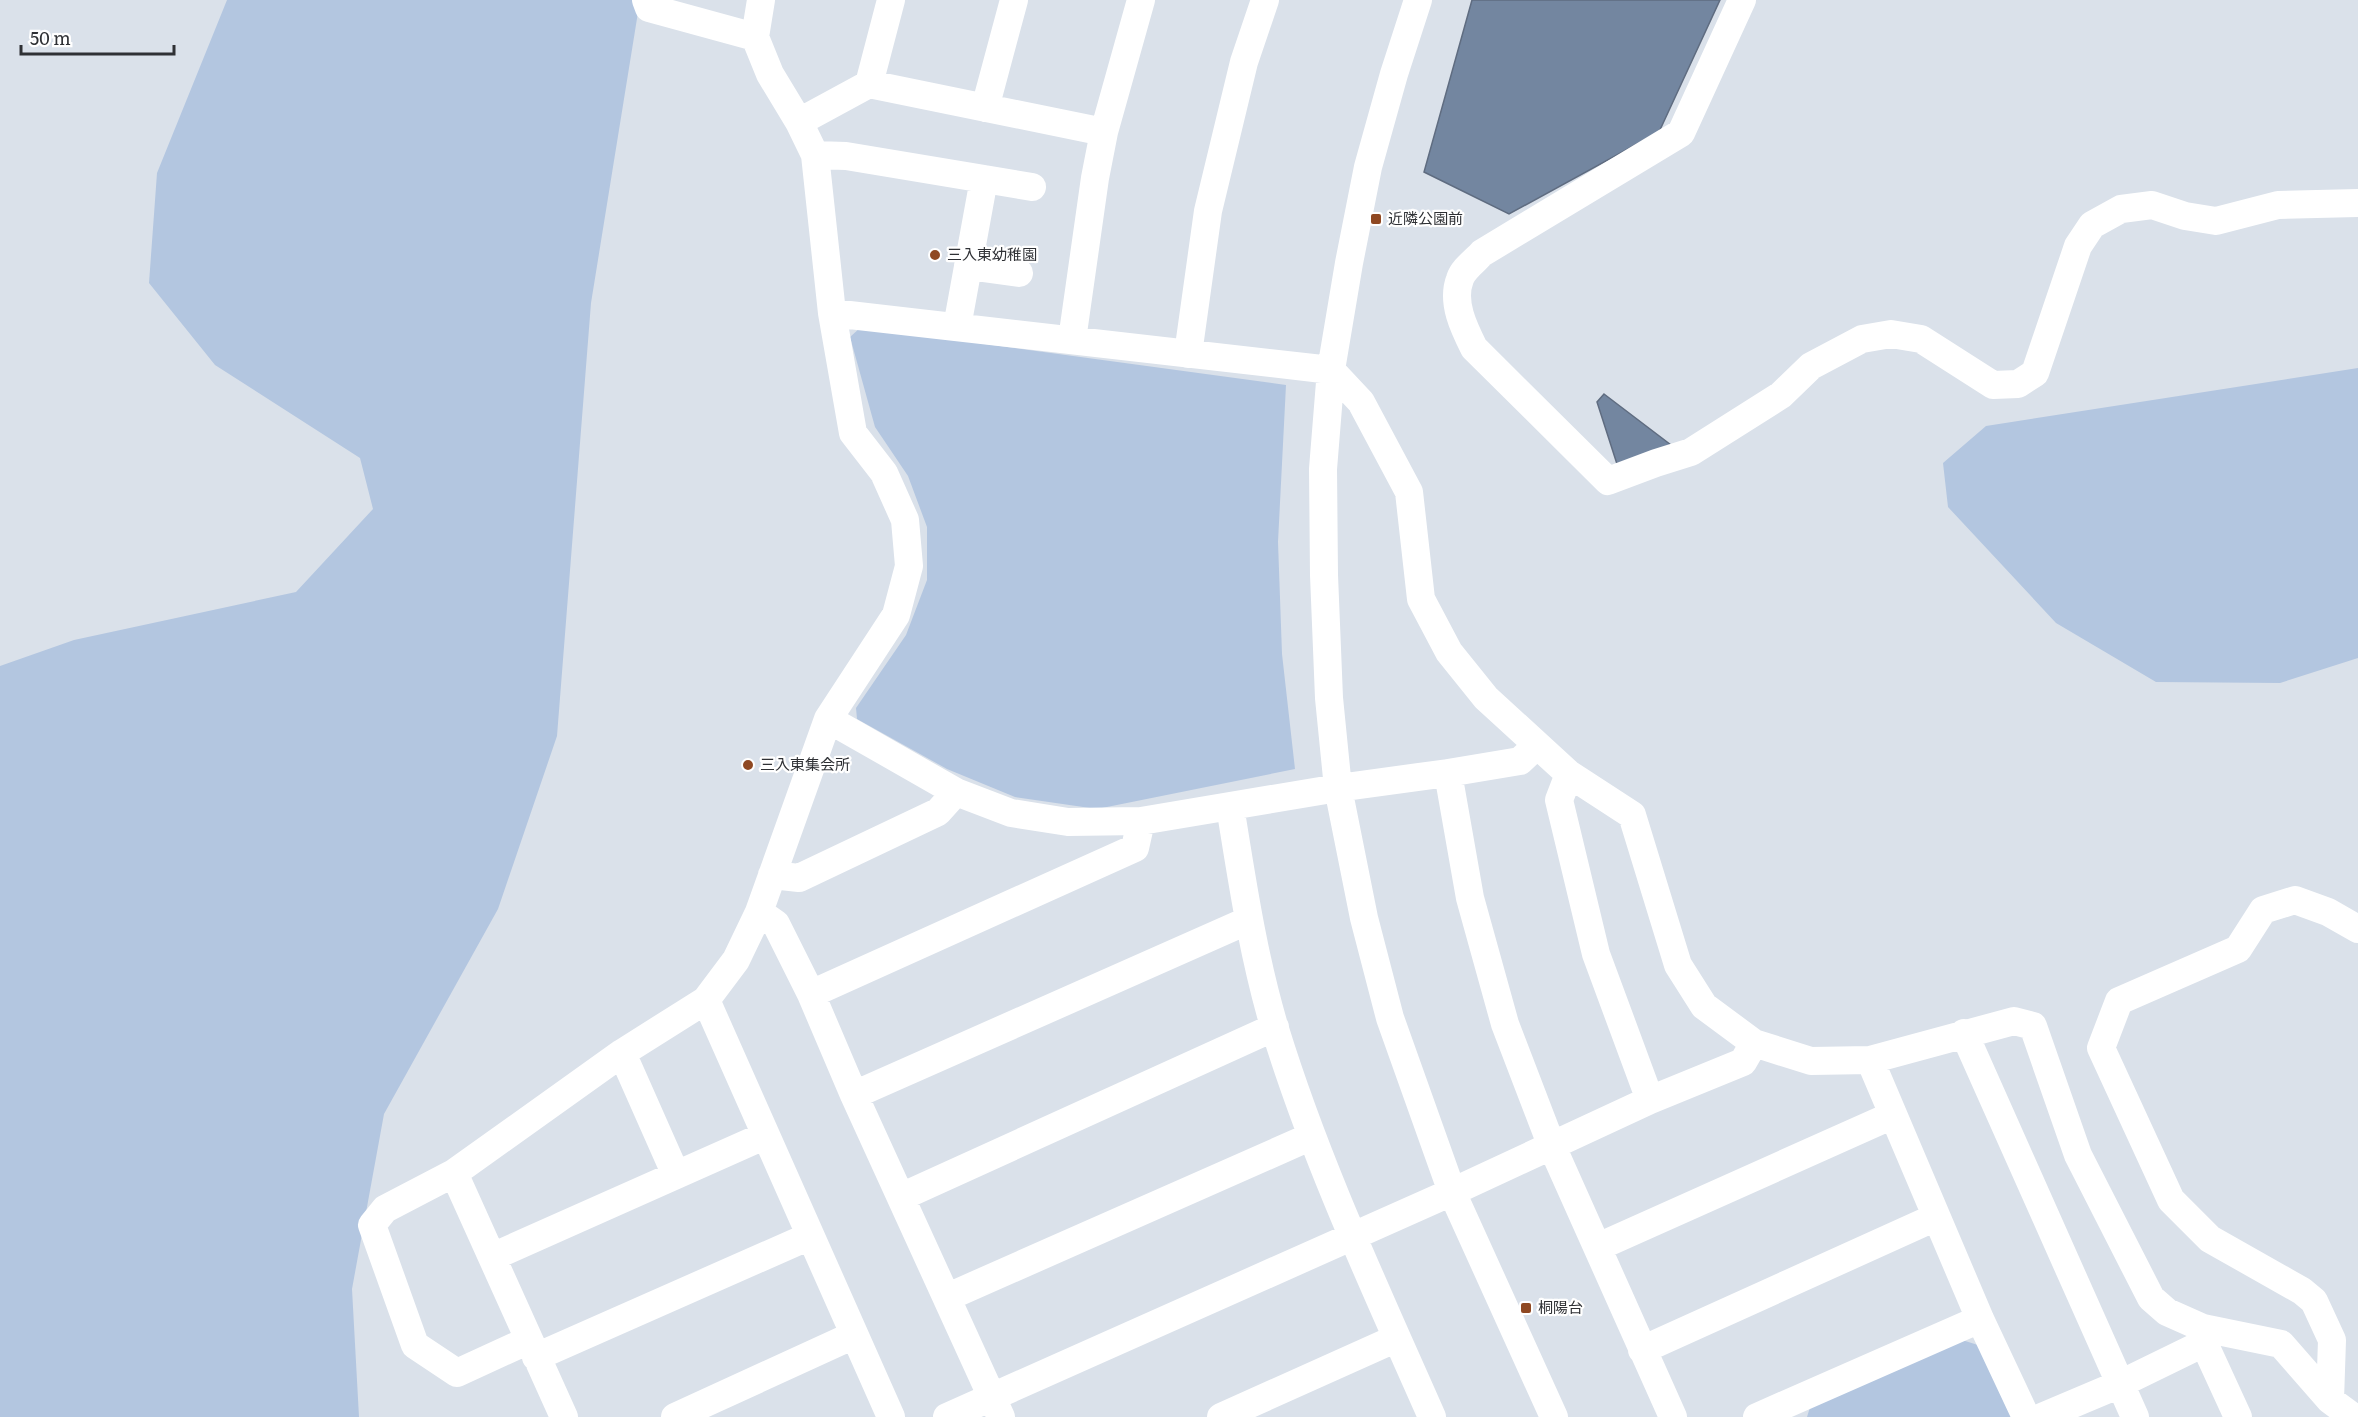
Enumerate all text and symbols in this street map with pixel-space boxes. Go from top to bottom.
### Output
scale bar [21,18,174,56]
text: 50 m [30,24,71,51]
place label: 近隣公園前 [1388,206,1463,229]
marker: 近隣公園前 [1369,212,1383,226]
place label: 三入東幼稚園 [947,242,1037,265]
marker: 三入東幼稚園 [928,248,942,262]
place label: 三入東集会所 [760,752,850,775]
marker: 三入東集会所 [741,758,755,772]
place label: 桐陽台 [1538,1295,1583,1318]
marker: 桐陽台 [1519,1301,1533,1315]

